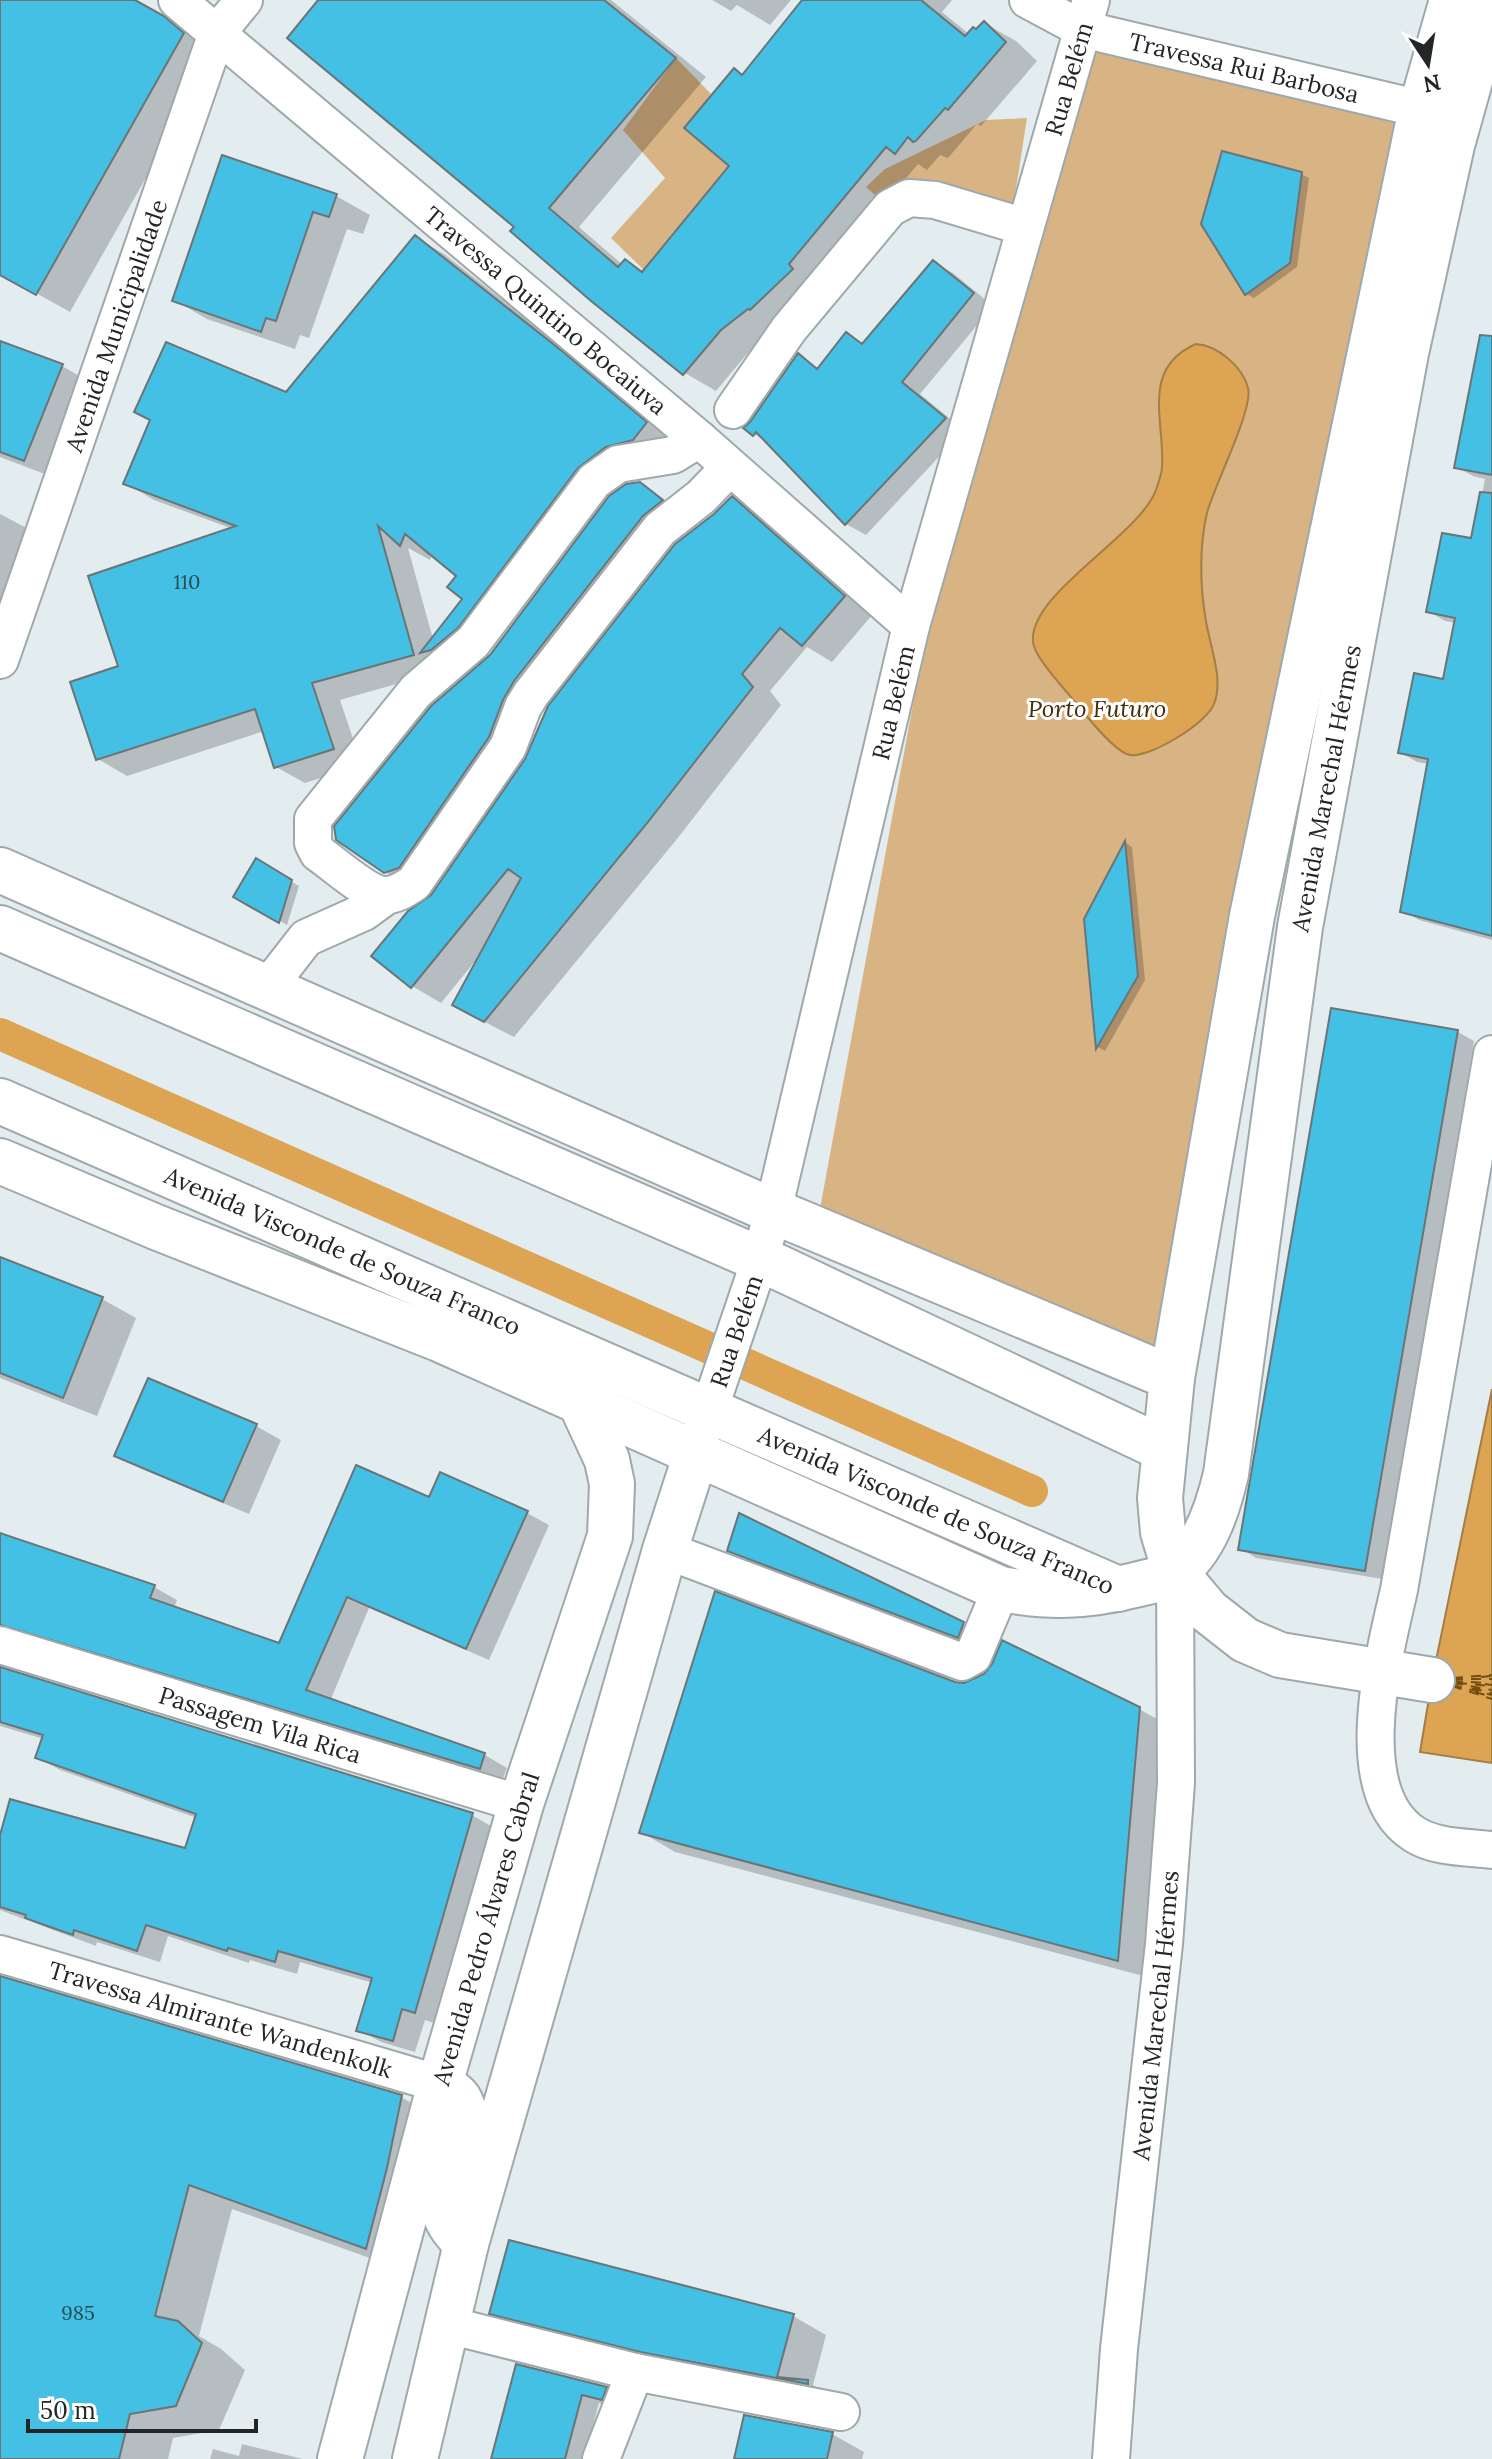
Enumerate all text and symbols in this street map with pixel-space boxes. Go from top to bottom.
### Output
street label: Rua Belém [1037,18,1099,139]
north arrow [1388,24,1468,104]
street label: Travessa Rui Barbosa [1126,25,1362,109]
text: N [1421,68,1443,99]
street label: Avenida Municipalidade [57,195,174,457]
street label: Travessa Quintino Bocaiuva [418,199,674,421]
house number: 110 [174,569,200,594]
street label: Rua Belém [864,642,921,763]
street label: Avenida Marechal Hérmes [1284,642,1367,935]
park label: Porto Futuro [1028,693,1166,724]
street label: Avenida Visconde de Souza Franco [159,1159,526,1342]
street label: Rua Belém [702,1271,769,1391]
street label: Avenida Visconde de Souza Franco [753,1418,1120,1601]
street label: Passagem Vila Rica [155,1679,365,1770]
street label: Avenida Pedro Álvares Cabral [425,1768,546,2090]
street label: Avenida Marechal Hérmes [1124,1869,1185,2163]
street label: Travessa Almirante Wandenkolk [45,1954,396,2085]
house number: 985 [61,2300,95,2325]
scale bar [28,2383,256,2433]
text: 50 m [40,2395,96,2426]

